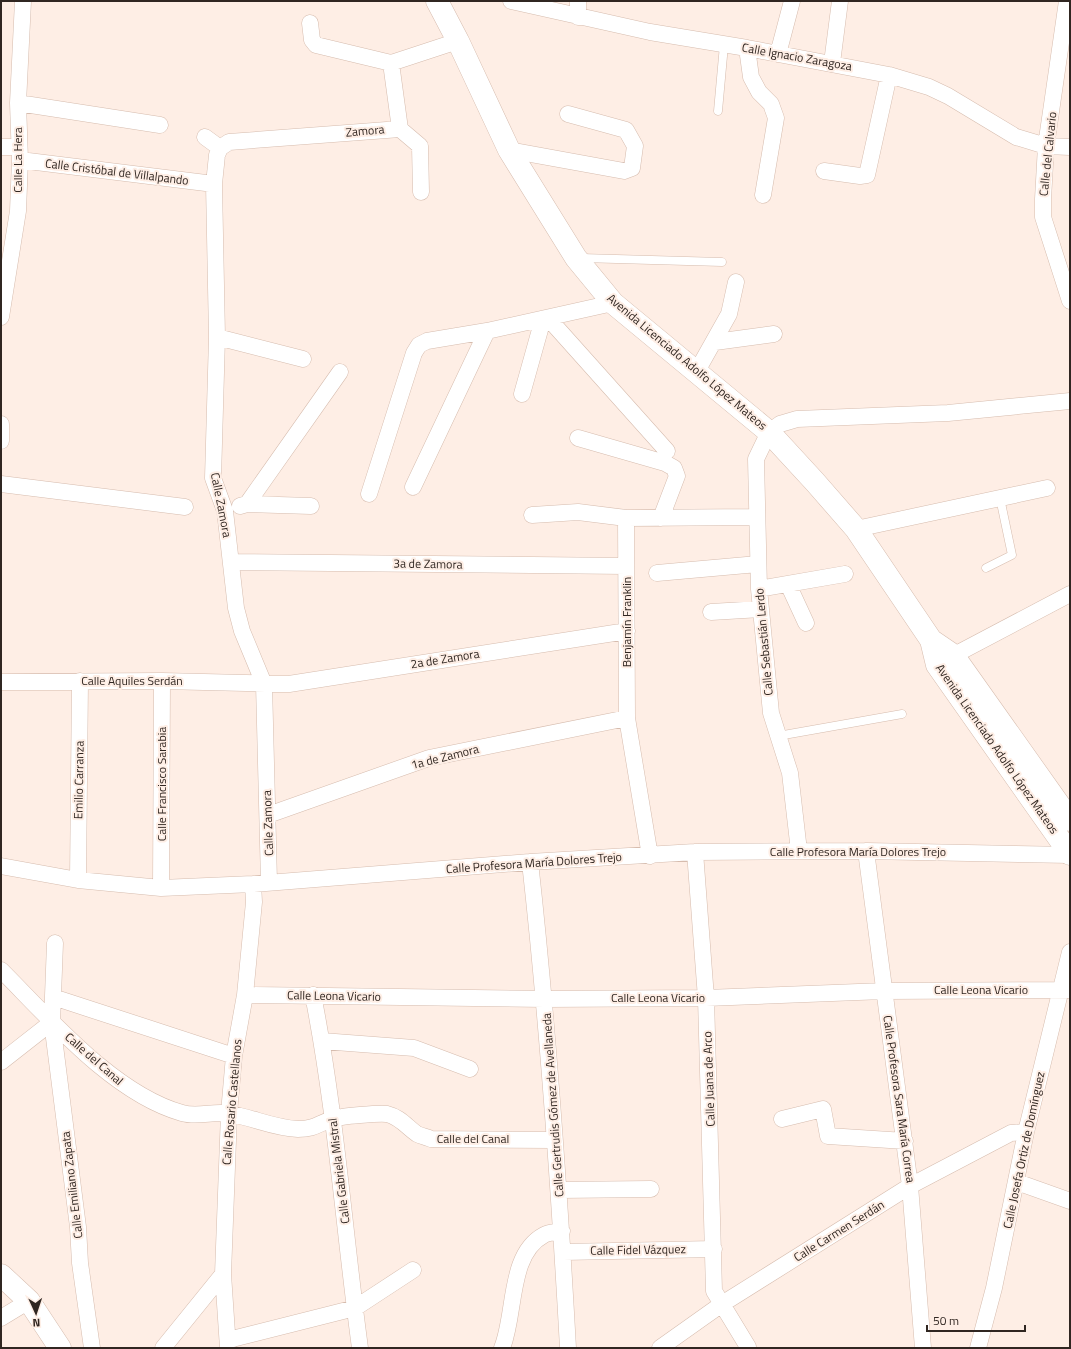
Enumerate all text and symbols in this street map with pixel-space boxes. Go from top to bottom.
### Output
street label: Calle Ignacio Zaragoza [740,37,854,76]
street label: Calle del Calvario [1034,111,1061,197]
street label: Zamora [345,119,385,142]
street label: Calle La Hera [8,127,27,193]
street label: Calle Cristóbal de Villalpando [44,153,190,190]
street label: Avenida Licenciado Adolfo López Mateos [603,289,772,435]
street label: Calle Zamora [206,471,237,539]
street label: 3a de Zamora [393,553,463,574]
street label: Benjamín Franklin [617,577,636,667]
street label: Calle Sebastián Lerdo [749,588,778,696]
street label: 2a de Zamora [409,644,481,673]
street label: Avenida Licenciado Adolfo López Mateos [931,660,1064,838]
street label: Calle Aquiles Serdán [81,671,183,690]
street label: Calle Francisco Sarabia [152,727,171,841]
street label: 1a de Zamora [409,739,481,774]
street label: Emilio Carranza [68,741,89,819]
street label: Calle Zamora [257,790,278,856]
street label: Calle Profesora María Dolores Trejo [770,842,946,861]
street label: Calle Profesora María Dolores Trejo [445,847,623,878]
street label: Calle Leona Vicario [934,980,1028,999]
street label: Calle Leona Vicario [287,985,381,1006]
street label: Calle Leona Vicario [611,988,705,1007]
street label: Calle Gertrudis Gómez de Avellaneda [537,1012,568,1198]
street label: Calle Profesora Sara María Correa [878,1014,921,1184]
street label: Calle del Canal [61,1028,128,1090]
street label: Calle Juana de Arco [697,1031,720,1127]
street label: Calle Rosario Castellanos [217,1038,246,1166]
street label: Calle Josefa Ortiz de Domínguez [998,1070,1049,1230]
street label: Calle Gabriela Mistral [323,1117,354,1225]
street label: Calle del Canal [437,1129,509,1148]
street label: Calle Emiliano Zapata [55,1130,88,1240]
street label: Calle Carmen Serdán [790,1195,888,1266]
street label: Calle Fidel Vázquez [590,1239,686,1260]
north arrow [16,1293,56,1333]
scale bar [927,1307,1025,1333]
text: 50 m [933,1311,959,1330]
text: N [32,1315,41,1331]

